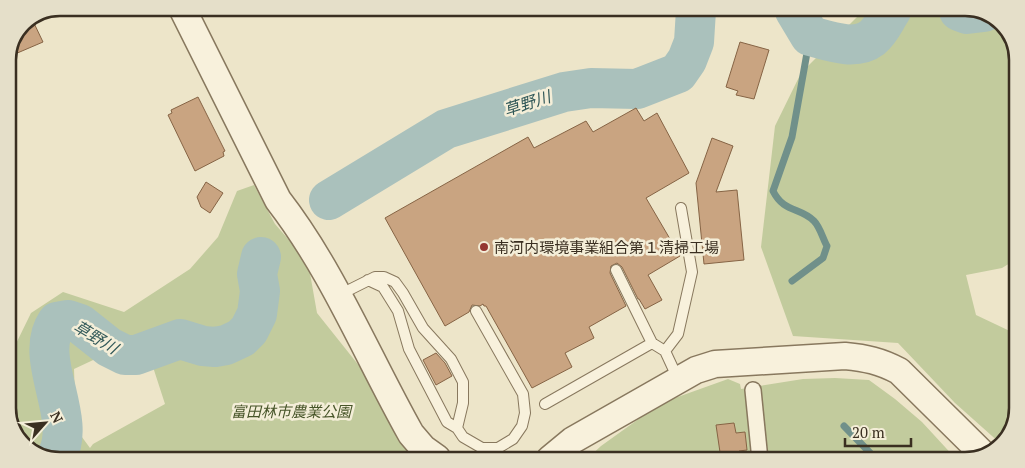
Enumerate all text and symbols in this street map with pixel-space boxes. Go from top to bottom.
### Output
water label: 草野川 [501,85,555,121]
place label: 南河内環境事業組合第１清掃工場 [494,237,719,257]
marker: 南河内環境事業組合第１清掃工場 [478,241,490,253]
water label: 草野川 [70,315,124,360]
north arrow [20,398,70,448]
park label: 富田林市農業公園 [231,401,353,421]
text: N [46,408,68,426]
scale bar [845,416,911,448]
text: 20 m [852,422,885,442]

